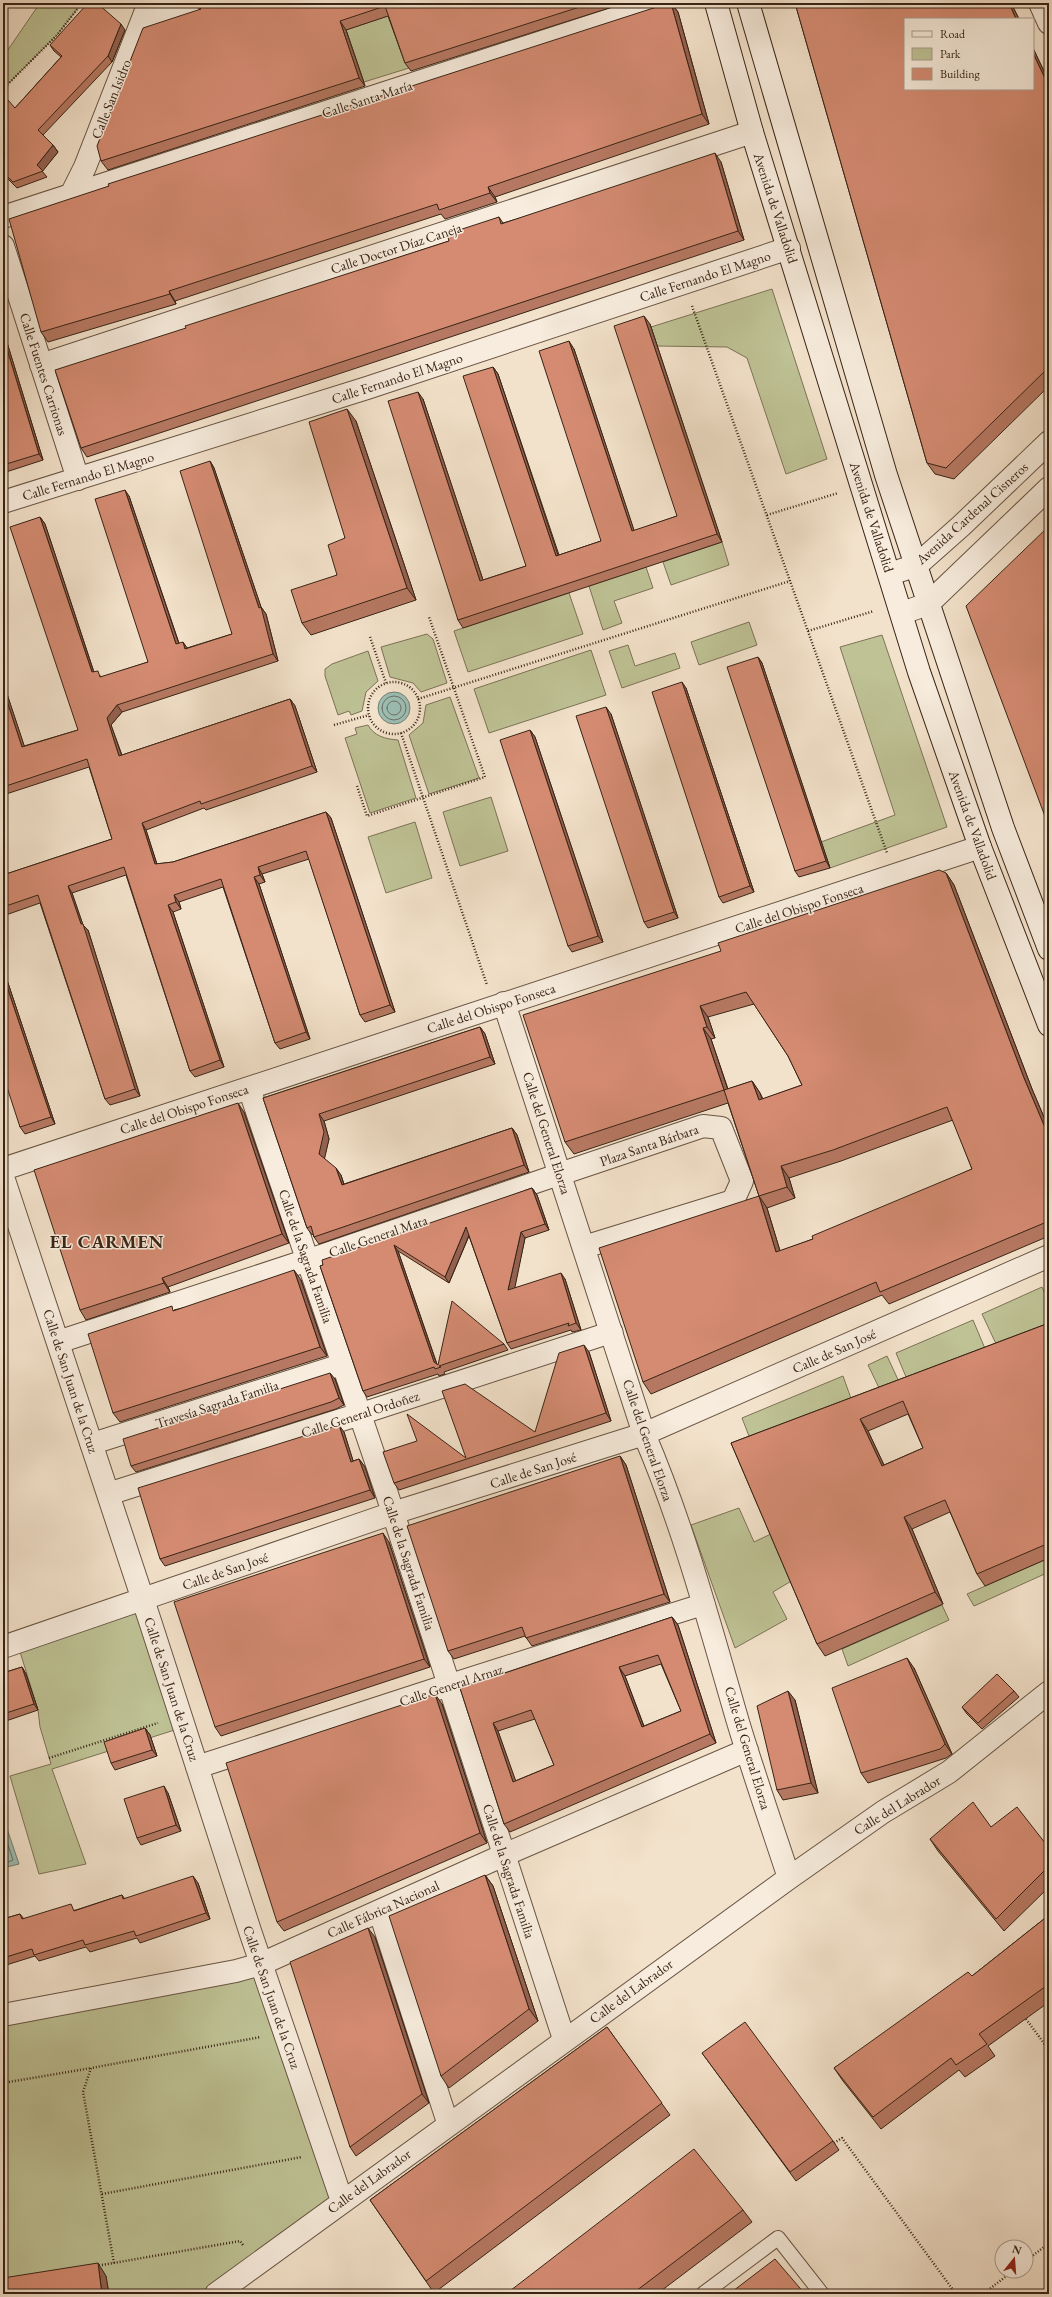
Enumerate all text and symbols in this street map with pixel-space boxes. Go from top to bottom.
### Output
legend [904,18,1034,90]
text: Road [940,26,966,42]
text: Park [940,46,961,62]
street label: Calle San Isidro [87,57,135,141]
text: Building [940,66,981,82]
street label: Calle Santa María [319,76,415,122]
street label: Avenida de Valladolid [749,150,803,266]
street label: Calle Doctor Díaz Caneja [328,218,464,278]
street label: Calle Fernando El Magno [637,246,773,306]
street label: Calle Fuentes Carrionas [16,310,72,438]
street label: Calle Fernando El Magno [329,348,465,408]
street label: Calle Fernando El Magno [20,447,156,505]
street label: Avenida Cardenal Cisneros [911,457,1032,569]
street label: Avenida de Valladolid [845,459,899,575]
street label: Avenida de Valladolid [945,767,1001,883]
street label: Calle del Obispo Fonseca [732,879,866,937]
street label: Calle del Obispo Fonseca [424,979,558,1037]
street label: Calle del General Elorza [519,1069,575,1197]
street label: Calle del Obispo Fonseca [117,1080,251,1138]
street label: Plaza Santa Bárbara [597,1119,701,1170]
street label: Calle de la Sagrada Familia [275,1187,338,1326]
street label: Calle General Mata [326,1211,430,1261]
district label: EL CARMEN [50,1230,164,1253]
street label: Calle de San Juan de la Cruz [39,1307,103,1456]
street label: Calle de San José [789,1324,879,1377]
street label: Travesía Sagrada Familia [153,1375,281,1432]
street label: Calle del General Elorza [619,1377,677,1504]
street label: Calle General Ordoñez [299,1386,422,1442]
street label: Calle de San José [488,1447,579,1492]
street label: Calle de la Sagrada Familia [379,1493,439,1633]
street label: Calle de San José [180,1548,271,1594]
street label: Calle de San Juan de la Cruz [140,1615,204,1764]
street label: Calle General Arnaz [397,1660,506,1710]
street label: Calle del General Elorza [721,1684,775,1812]
street label: Calle del Labrador [850,1771,944,1839]
street label: Calle de la Sagrada Familia [479,1801,539,1941]
street label: Calle Fábrica Nacional [324,1876,443,1942]
street label: Calle de San Juan de la Cruz [239,1923,305,2072]
street label: Calle del Labrador [586,1954,677,2027]
street label: Calle del Labrador [324,2144,415,2217]
north arrow [994,2239,1034,2279]
text: N [1011,2241,1023,2257]

